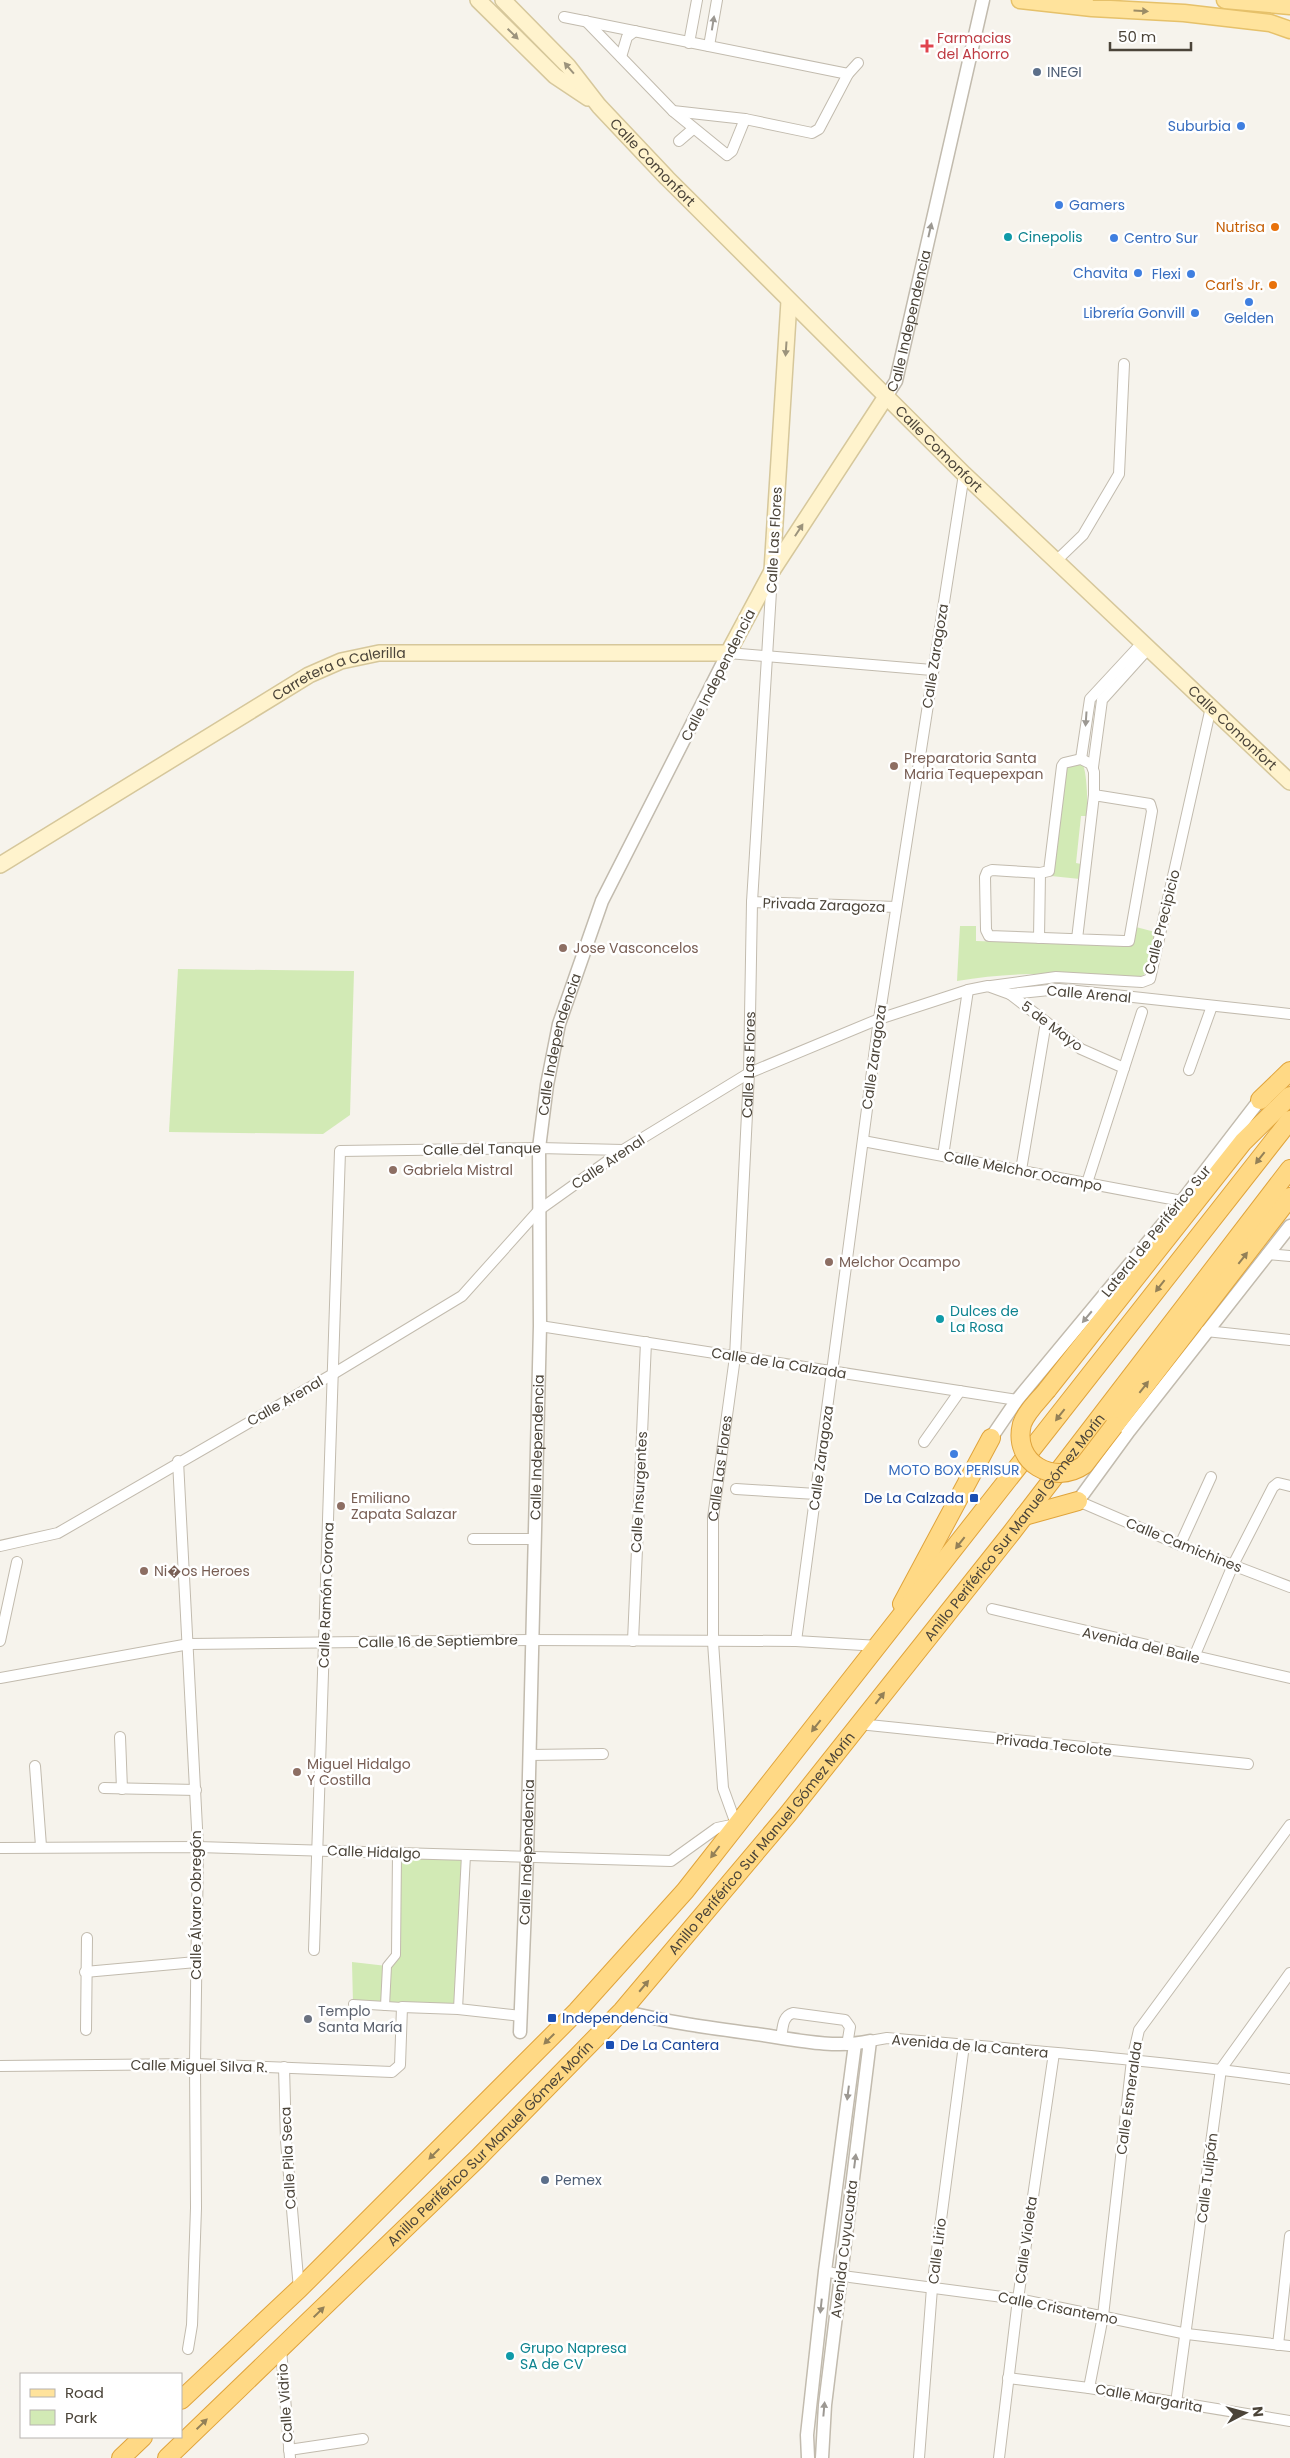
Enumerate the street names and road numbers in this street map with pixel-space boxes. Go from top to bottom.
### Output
street label: Calle Comonfort [605,114,700,211]
street label: Calle Independencia [881,248,936,396]
street label: Calle Comonfort [891,401,987,497]
street label: Calle Las Flores [761,486,787,594]
street label: Calle Zaragoza [917,602,953,710]
street label: Calle Independencia [676,606,760,744]
street label: Carretera a Calerilla [268,643,406,705]
street label: Calle Comonfort [1184,681,1281,775]
street label: Calle Precipicio [1139,867,1185,976]
street label: Privada Zaragoza [762,893,886,917]
street label: Calle Independencia [533,971,586,1117]
street label: Calle Arenal [1046,980,1132,1008]
street label: 5 de Mayo [1017,996,1087,1056]
street label: Calle Zaragoza [857,1003,891,1111]
street label: Calle Las Flores [737,1011,760,1119]
street label: Calle Arenal [567,1130,649,1194]
street label: Calle del Tanque [423,1138,541,1160]
street label: Calle Melchor Ocampo [942,1146,1104,1196]
street label: Lateral de Periférico Sur [1097,1161,1215,1301]
street label: Calle de la Calzada [710,1342,848,1384]
street label: Calle Arenal [243,1371,327,1431]
street label: Calle Independencia [525,1374,549,1520]
street label: Calle Zaragoza [804,1404,838,1512]
street label: Anillo Periférico Sur Manuel Gómez Morín [919,1409,1109,1645]
street label: Calle Las Flores [703,1414,737,1523]
street label: Calle Insurgentes [626,1431,652,1553]
street label: Calle Camichines [1123,1513,1245,1577]
street label: Calle Ramón Corona [313,1522,339,1668]
street label: Avenida del Baile [1080,1622,1202,1668]
street label: Calle 16 de Septiembre [358,1630,518,1652]
street label: Anillo Periférico Sur Manuel Gómez Morín [664,1728,859,1959]
street label: Privada Tecolote [995,1729,1113,1761]
street label: Calle Independencia [514,1779,539,1925]
street label: Calle Álvaro Obregón [186,1830,206,1980]
street label: Calle Hidalgo [327,1840,421,1864]
street label: Avenida de la Cantera [891,2029,1049,2063]
street label: Anillo Periférico Sur Manuel Gómez Morín [383,2036,598,2251]
street label: Calle Esmeralda [1111,2040,1147,2156]
street label: Calle Miguel Silva R. [130,2055,268,2077]
street label: Calle Pila Seca [275,2106,301,2210]
street label: Calle Tulipán [1192,2132,1222,2224]
street label: Avenida Cuyucuata [826,2179,862,2319]
street label: Calle Violeta [1010,2195,1042,2285]
street label: Calle Lirio [923,2217,951,2285]
street label: Calle Crisantemo [996,2287,1120,2329]
street label: Calle Vidrio [272,2363,298,2443]
street label: Calle Margarita [1094,2379,1204,2417]

